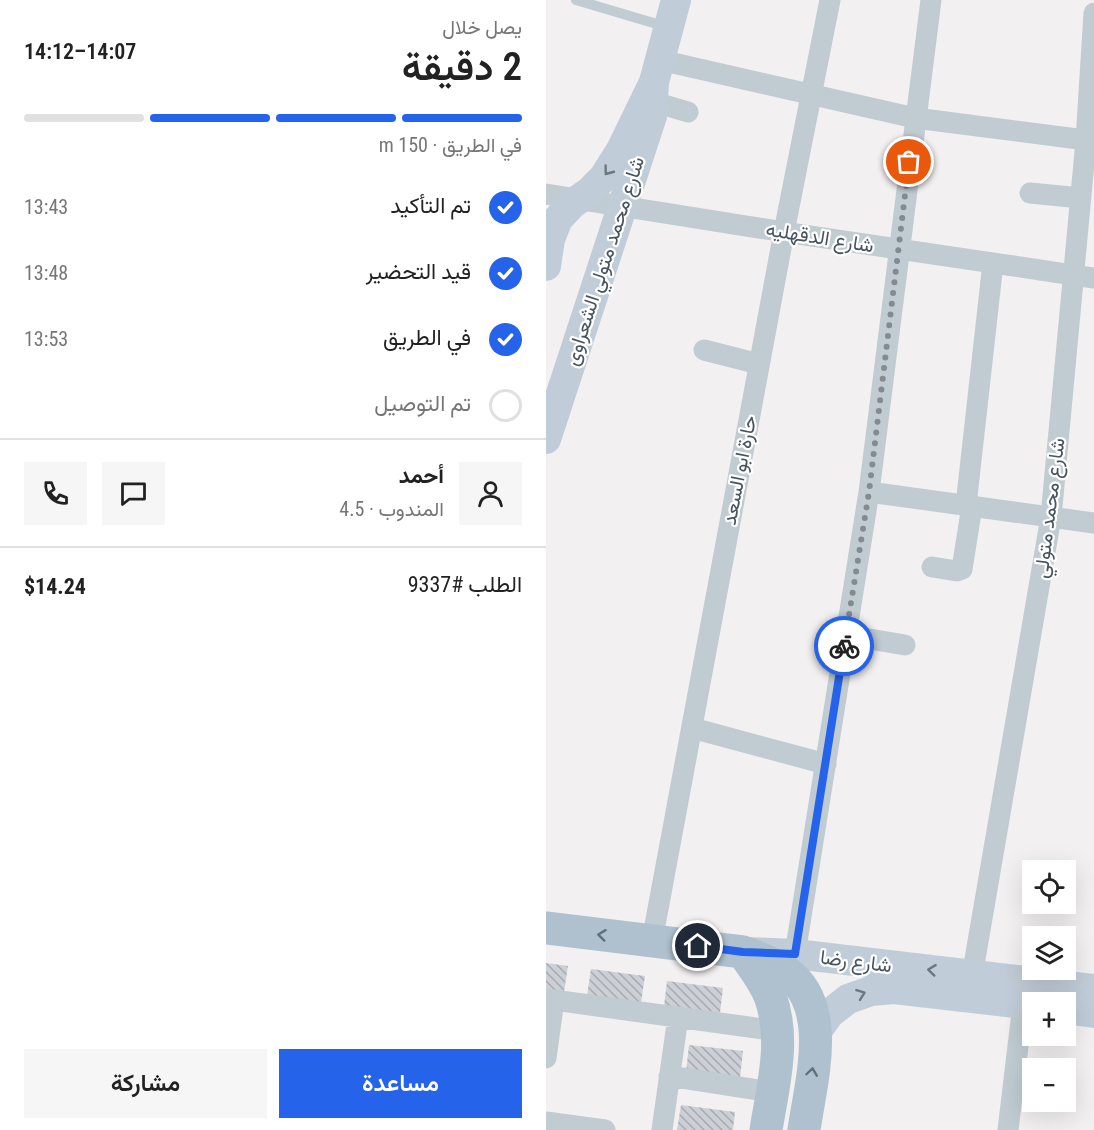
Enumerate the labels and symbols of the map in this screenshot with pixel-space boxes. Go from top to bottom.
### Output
pin [883,136,934,187]
street label: شارع محمد متولي الشعراوى [559,153,654,370]
one-way arrow [604,164,615,175]
street label: شارع الدقهليه [764,217,876,259]
street label: حارة ابو السعد [717,413,762,527]
street label: شارع محمد متولي [1028,436,1074,580]
courier [814,616,874,676]
pin [672,920,723,971]
one-way arrow [597,929,606,942]
street label: شارع رضا [819,945,893,979]
one-way arrow [927,964,936,977]
one-way arrow [855,989,866,1002]
one-way arrow [805,1067,818,1077]

